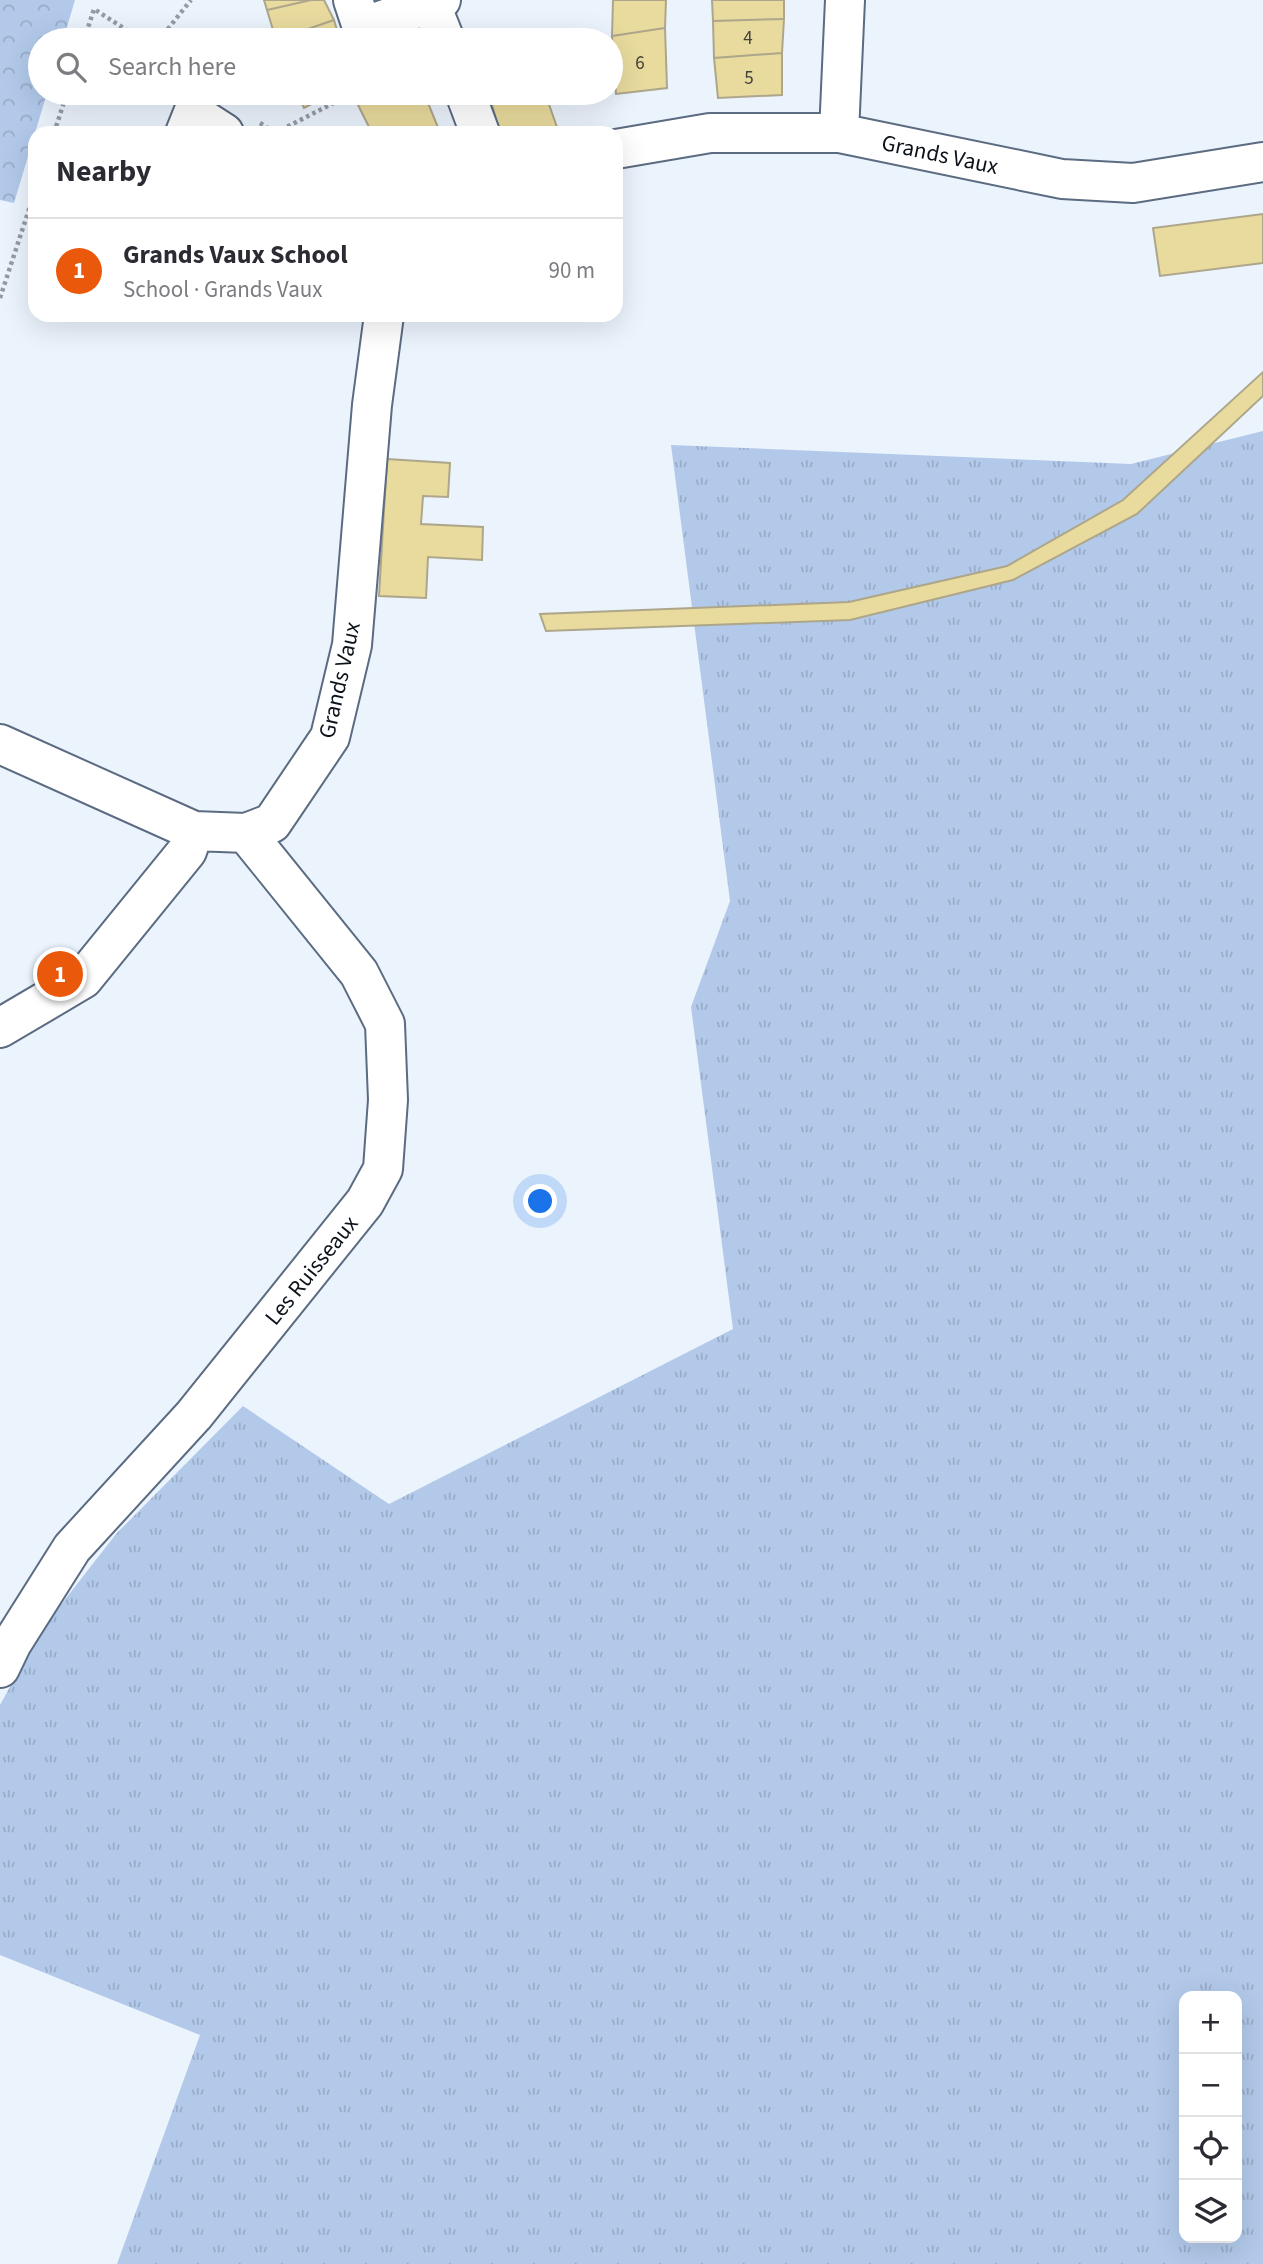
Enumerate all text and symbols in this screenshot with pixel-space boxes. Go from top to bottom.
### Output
house number: 4 [743,25,753,52]
search box [28,28,623,105]
icon: search [52,48,90,86]
text: Search here [108,48,236,85]
house number: 6 [635,50,645,77]
house number: 5 [744,65,754,92]
street label: Grands Vaux [879,126,1001,183]
text: Nearby [56,150,151,193]
text: Grands Vaux School [123,236,348,273]
text: 1 [73,254,85,287]
text: 90 m [548,254,595,287]
text: School · Grands Vaux [123,273,323,306]
street label: Grands Vaux [310,619,369,742]
pin: 1 [37,948,83,1000]
your location [523,1184,557,1218]
street label: Les Ruisseaux [257,1208,366,1332]
map controls [1179,1991,1242,2243]
button: + [1179,1991,1242,2054]
button: − [1179,2054,1242,2117]
button: locate [1179,2117,1242,2180]
button: layers [1179,2180,1242,2243]

